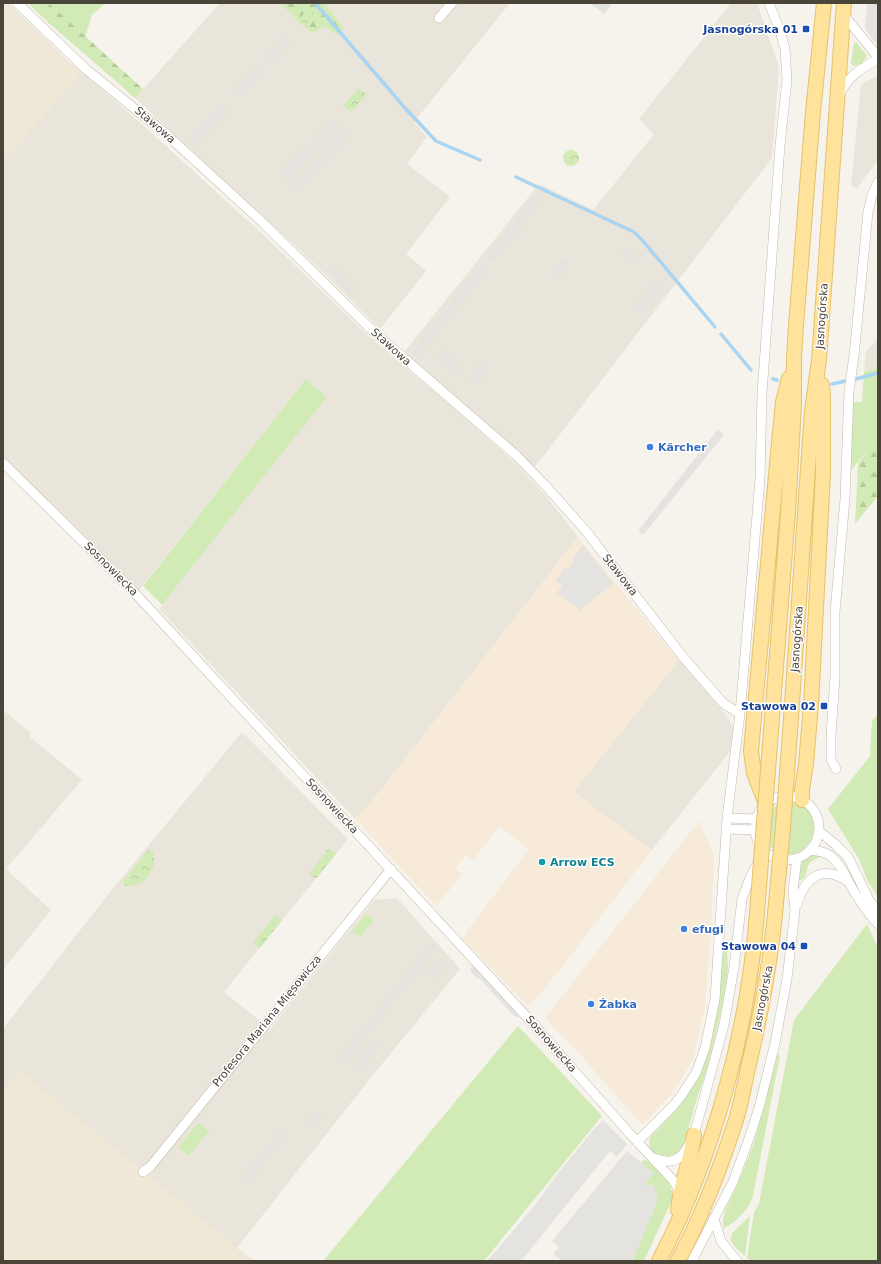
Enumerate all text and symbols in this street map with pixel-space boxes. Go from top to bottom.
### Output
place label: Jasnogórska 01 [702,23,798,36]
marker: Jasnogórska 01 [801,24,811,34]
street label: Stawowa [132,104,178,146]
street label: Jasnogórska [813,282,831,351]
street label: Stawowa [368,326,414,368]
place label: Kärcher [658,441,707,454]
marker: Kärcher [645,442,655,452]
street label: Sosnowiecka [81,539,141,599]
street label: Stawowa [600,551,640,599]
street label: Jasnogórska [788,605,806,674]
place label: Stawowa 02 [741,700,816,713]
marker: Stawowa 02 [819,701,829,711]
street label: Sosnowiecka [303,776,361,836]
place label: Arrow ECS [550,856,615,869]
marker: Arrow ECS [537,857,547,867]
place label: efugi [692,923,724,936]
marker: efugi [679,924,689,934]
place label: Stawowa 04 [721,940,796,953]
marker: Stawowa 04 [799,941,809,951]
street label: Profesora Mariana Mięsowicza [210,953,324,1089]
street label: Jasnogórska [750,964,776,1033]
place label: Żabka [599,997,637,1011]
marker: Żabka [586,999,596,1009]
street label: Sosnowiecka [523,1013,579,1075]

